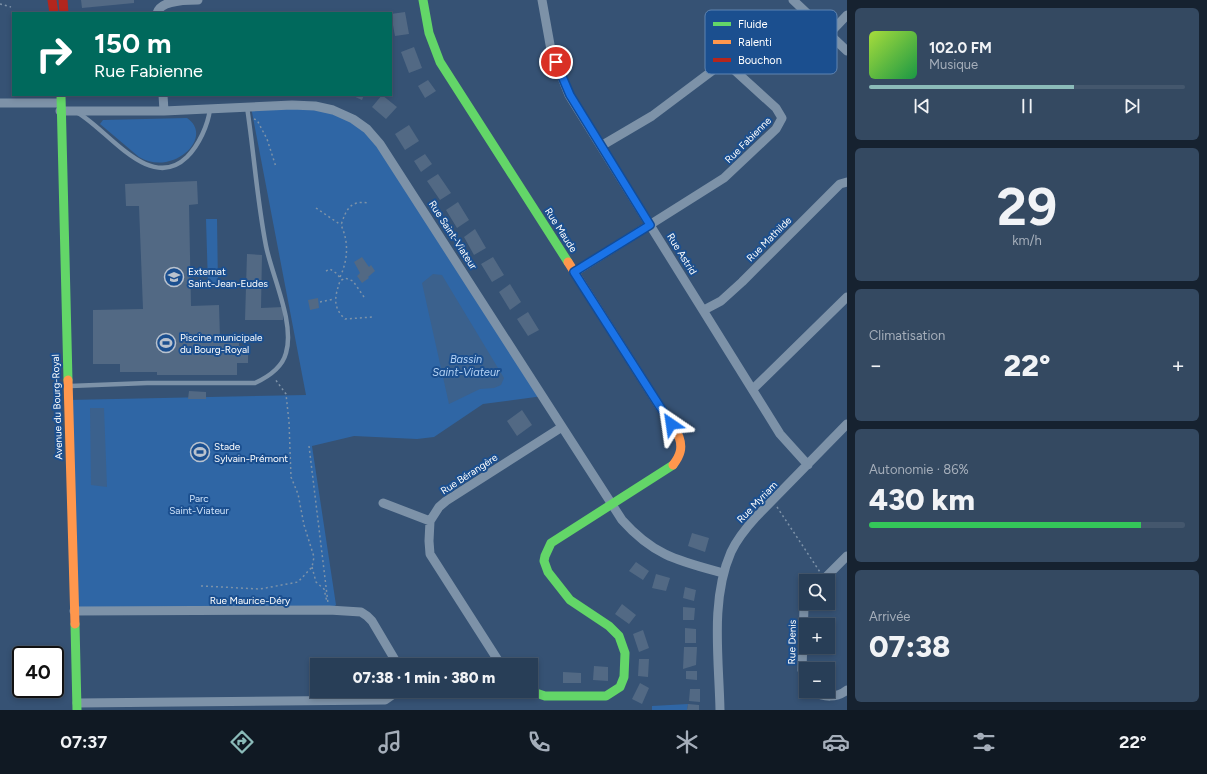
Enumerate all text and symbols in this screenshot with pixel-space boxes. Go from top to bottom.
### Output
legend [705,10,837,74]
text: Fluide [738,18,768,31]
text: 150 m [94,26,171,60]
icon: right [28,28,80,80]
text: Ralenti [738,36,772,49]
text: 102.0 FM [929,39,992,57]
pin [539,45,573,79]
icon: arrive [545,51,567,73]
text: Bouchon [738,54,782,67]
text: Musique [929,57,978,72]
text: Rue Fabienne [94,60,203,82]
icon: previous [911,95,933,117]
icon: pause [1016,95,1038,117]
icon: next [1121,95,1143,117]
street label: Rue Fabienne [722,114,774,166]
text: 29 [997,176,1057,238]
street label: Rue Saint-Viateur [426,198,480,272]
street label: Rue Maude [542,205,580,255]
street label: Rue Mathilde [744,213,795,264]
street label: Rue Astrid [664,231,700,277]
text: km/h [1012,233,1042,248]
place label: Externat Saint-Jean-Eudes [188,265,268,290]
school or university icon: Externat Saint-Jean-Eudes [163,266,185,288]
text: Climatisation [869,328,945,343]
place label: Piscine municipale du Bourg-Royal [180,331,263,356]
sports icon: Piscine municipale du Bourg-Royal [155,332,177,354]
text: 22° [1004,347,1050,384]
text: − [869,352,883,379]
text: + [1171,352,1185,379]
water label: Bassin Saint-Viateur [432,353,501,379]
street label: Avenue du Bourg-Royal [49,354,65,460]
position arrow [650,403,692,445]
place label: Stade Sylvain-Prémont [214,440,288,465]
sports icon: Stade Sylvain-Prémont [189,441,211,463]
street label: Rue Bérangère [438,450,500,497]
text: Autonomie · 86% [869,462,969,477]
street label: Rue Myriam [734,478,780,526]
text: 430 km [869,481,975,518]
park label: Parc Saint-Viateur [169,492,229,517]
map controls [799,574,835,698]
button: search [799,574,835,610]
street label: Rue Maurice-Déry [210,594,291,607]
text: Arrivée [869,609,910,624]
button: + [799,618,835,654]
street label: Rue Denis [785,619,799,664]
text: 07:38 [869,628,950,665]
speed limit sign: 40 [12,646,64,698]
button: − [799,662,835,698]
text: 07:38 · 1 min · 380 m [353,669,495,687]
icon: directions [228,728,256,756]
icon: music [376,728,404,756]
icon: phone [525,728,553,756]
icon: climate [673,728,701,756]
icon: car [822,728,850,756]
icon: filters [970,728,998,756]
text: 07:37 [60,731,107,753]
text: 22° [1119,731,1147,753]

